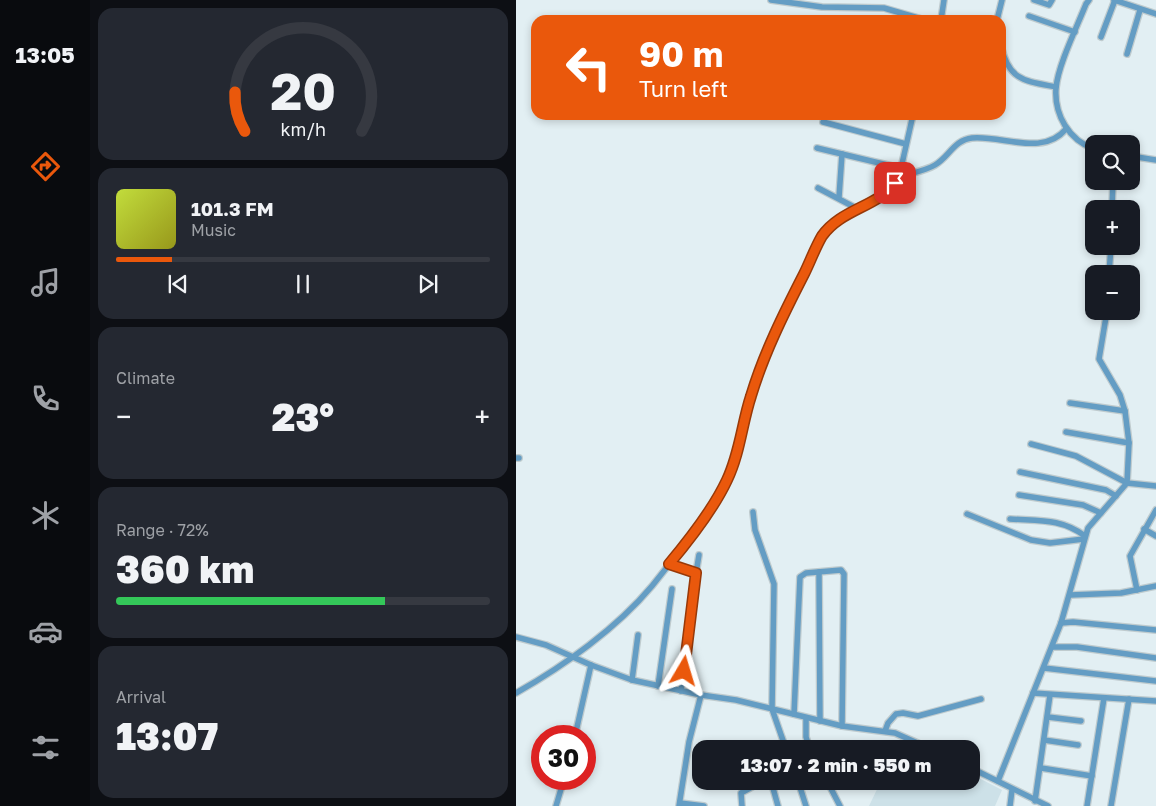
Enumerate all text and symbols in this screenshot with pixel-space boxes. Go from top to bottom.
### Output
text: 90 m [639,33,723,75]
icon: left [556,35,621,100]
text: 13:05 [15,41,75,68]
text: 20 [270,59,336,121]
text: Turn left [639,75,728,102]
text: km/h [280,118,326,140]
map controls [1085,135,1140,320]
button: search [1085,135,1140,190]
icon: directions [28,149,63,184]
pin [874,162,916,204]
icon: arrive [881,169,909,197]
text: 101.3 FM [191,197,274,220]
button: + [1085,200,1140,255]
text: Music [191,220,236,240]
icon: music [28,265,63,300]
button: − [1085,265,1140,320]
icon: previous [164,270,192,298]
icon: pause [289,270,317,298]
icon: next [414,270,442,298]
text: Climate [116,368,175,388]
icon: phone [28,381,63,416]
text: 23° [272,394,334,439]
text: − [116,400,131,433]
text: + [475,400,490,433]
icon: climate [28,498,63,533]
text: Range · 72% [116,520,209,540]
text: 360 km [116,546,254,591]
icon: car [28,614,63,649]
position arrow [657,644,709,696]
text: Arrival [116,687,166,707]
text: 13:07 [116,713,218,758]
speed limit sign: 30 [531,725,596,790]
icon: filters [28,730,63,765]
text: 13:07 · 2 min · 550 m [741,753,931,776]

